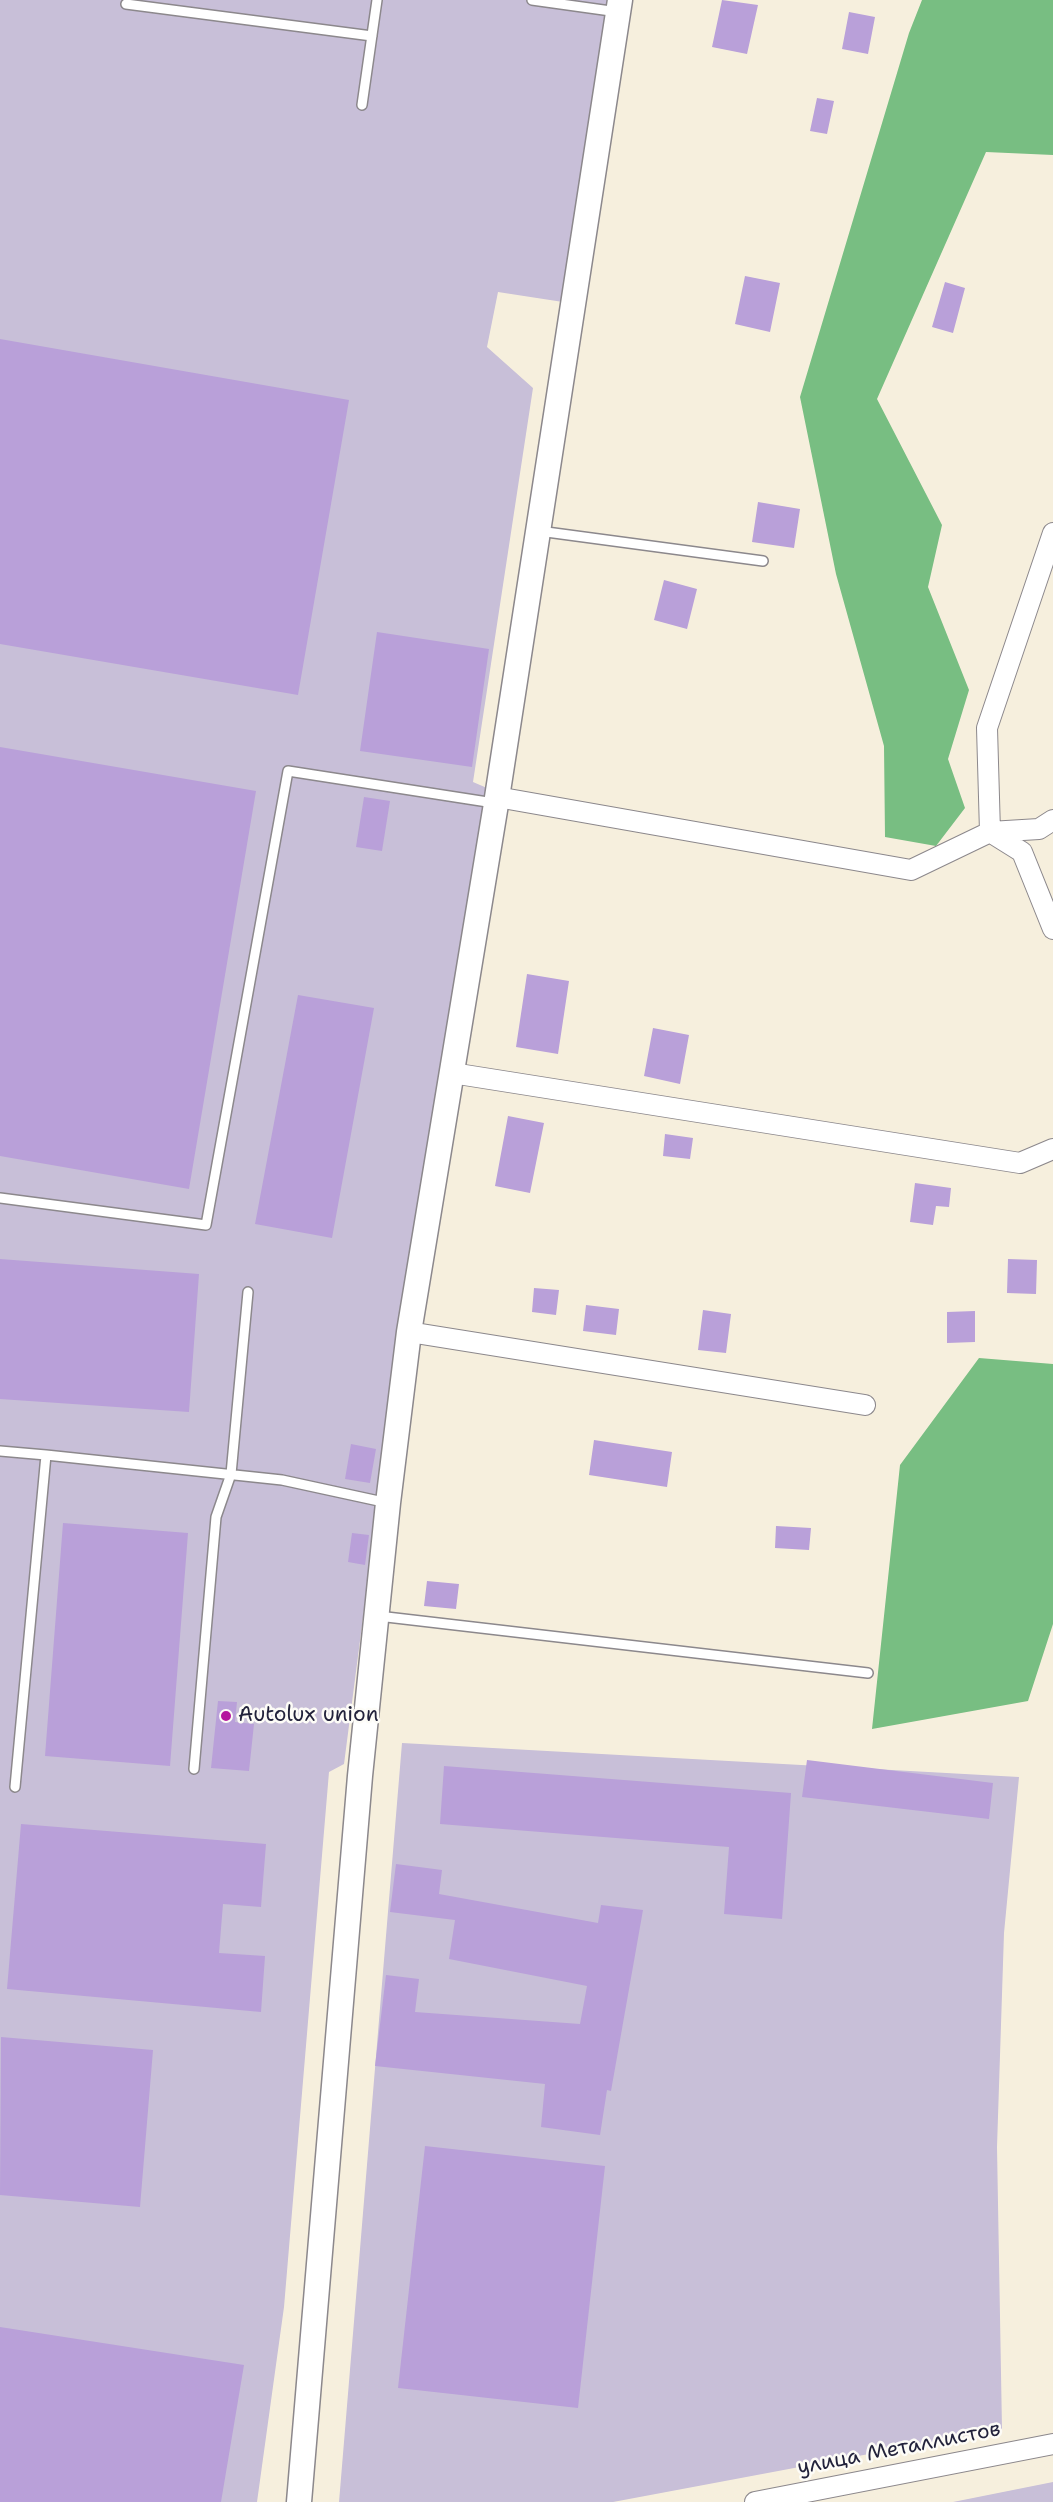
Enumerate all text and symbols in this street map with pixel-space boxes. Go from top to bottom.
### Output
place label: Autolux union [238,1703,379,1729]
marker: Autolux union [219,1709,233,1723]
street label: улица Металлистов [795,2417,1003,2481]

